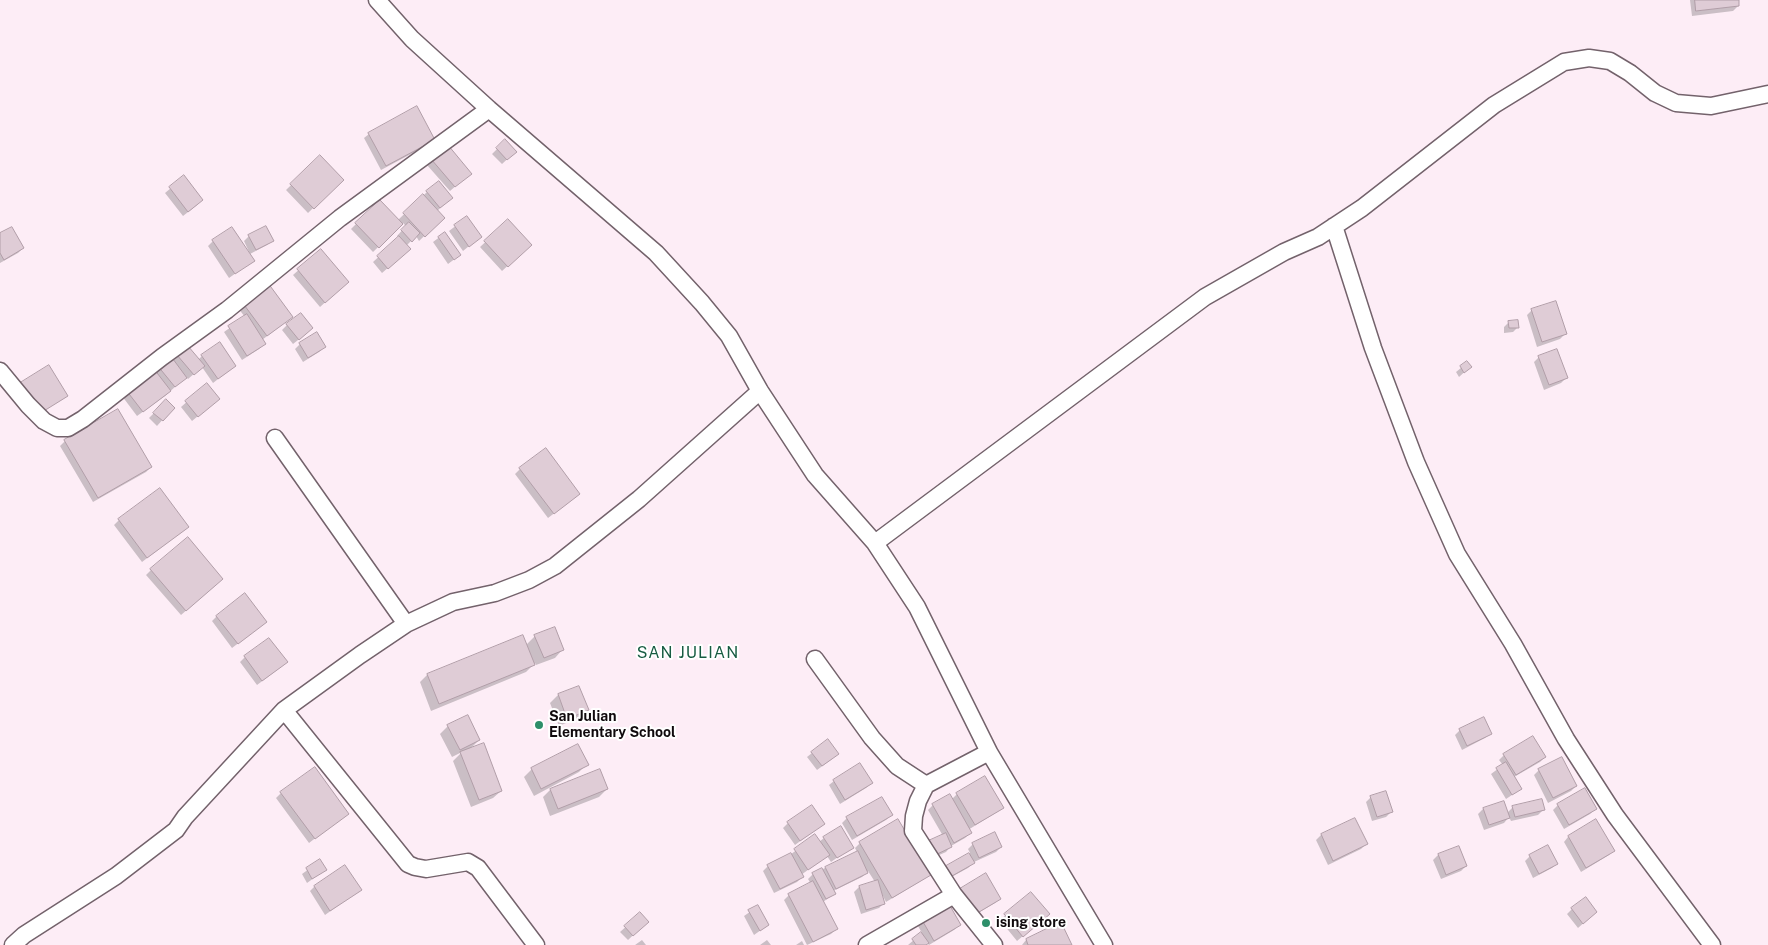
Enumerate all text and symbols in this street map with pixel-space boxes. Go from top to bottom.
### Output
district label: SAN JULIAN [636,643,740,663]
place label: San Julian Elementary School [549,709,676,742]
marker: San Julian Elementary School [533,719,545,731]
place label: ising store [996,915,1066,931]
marker: ising store [980,917,992,929]

